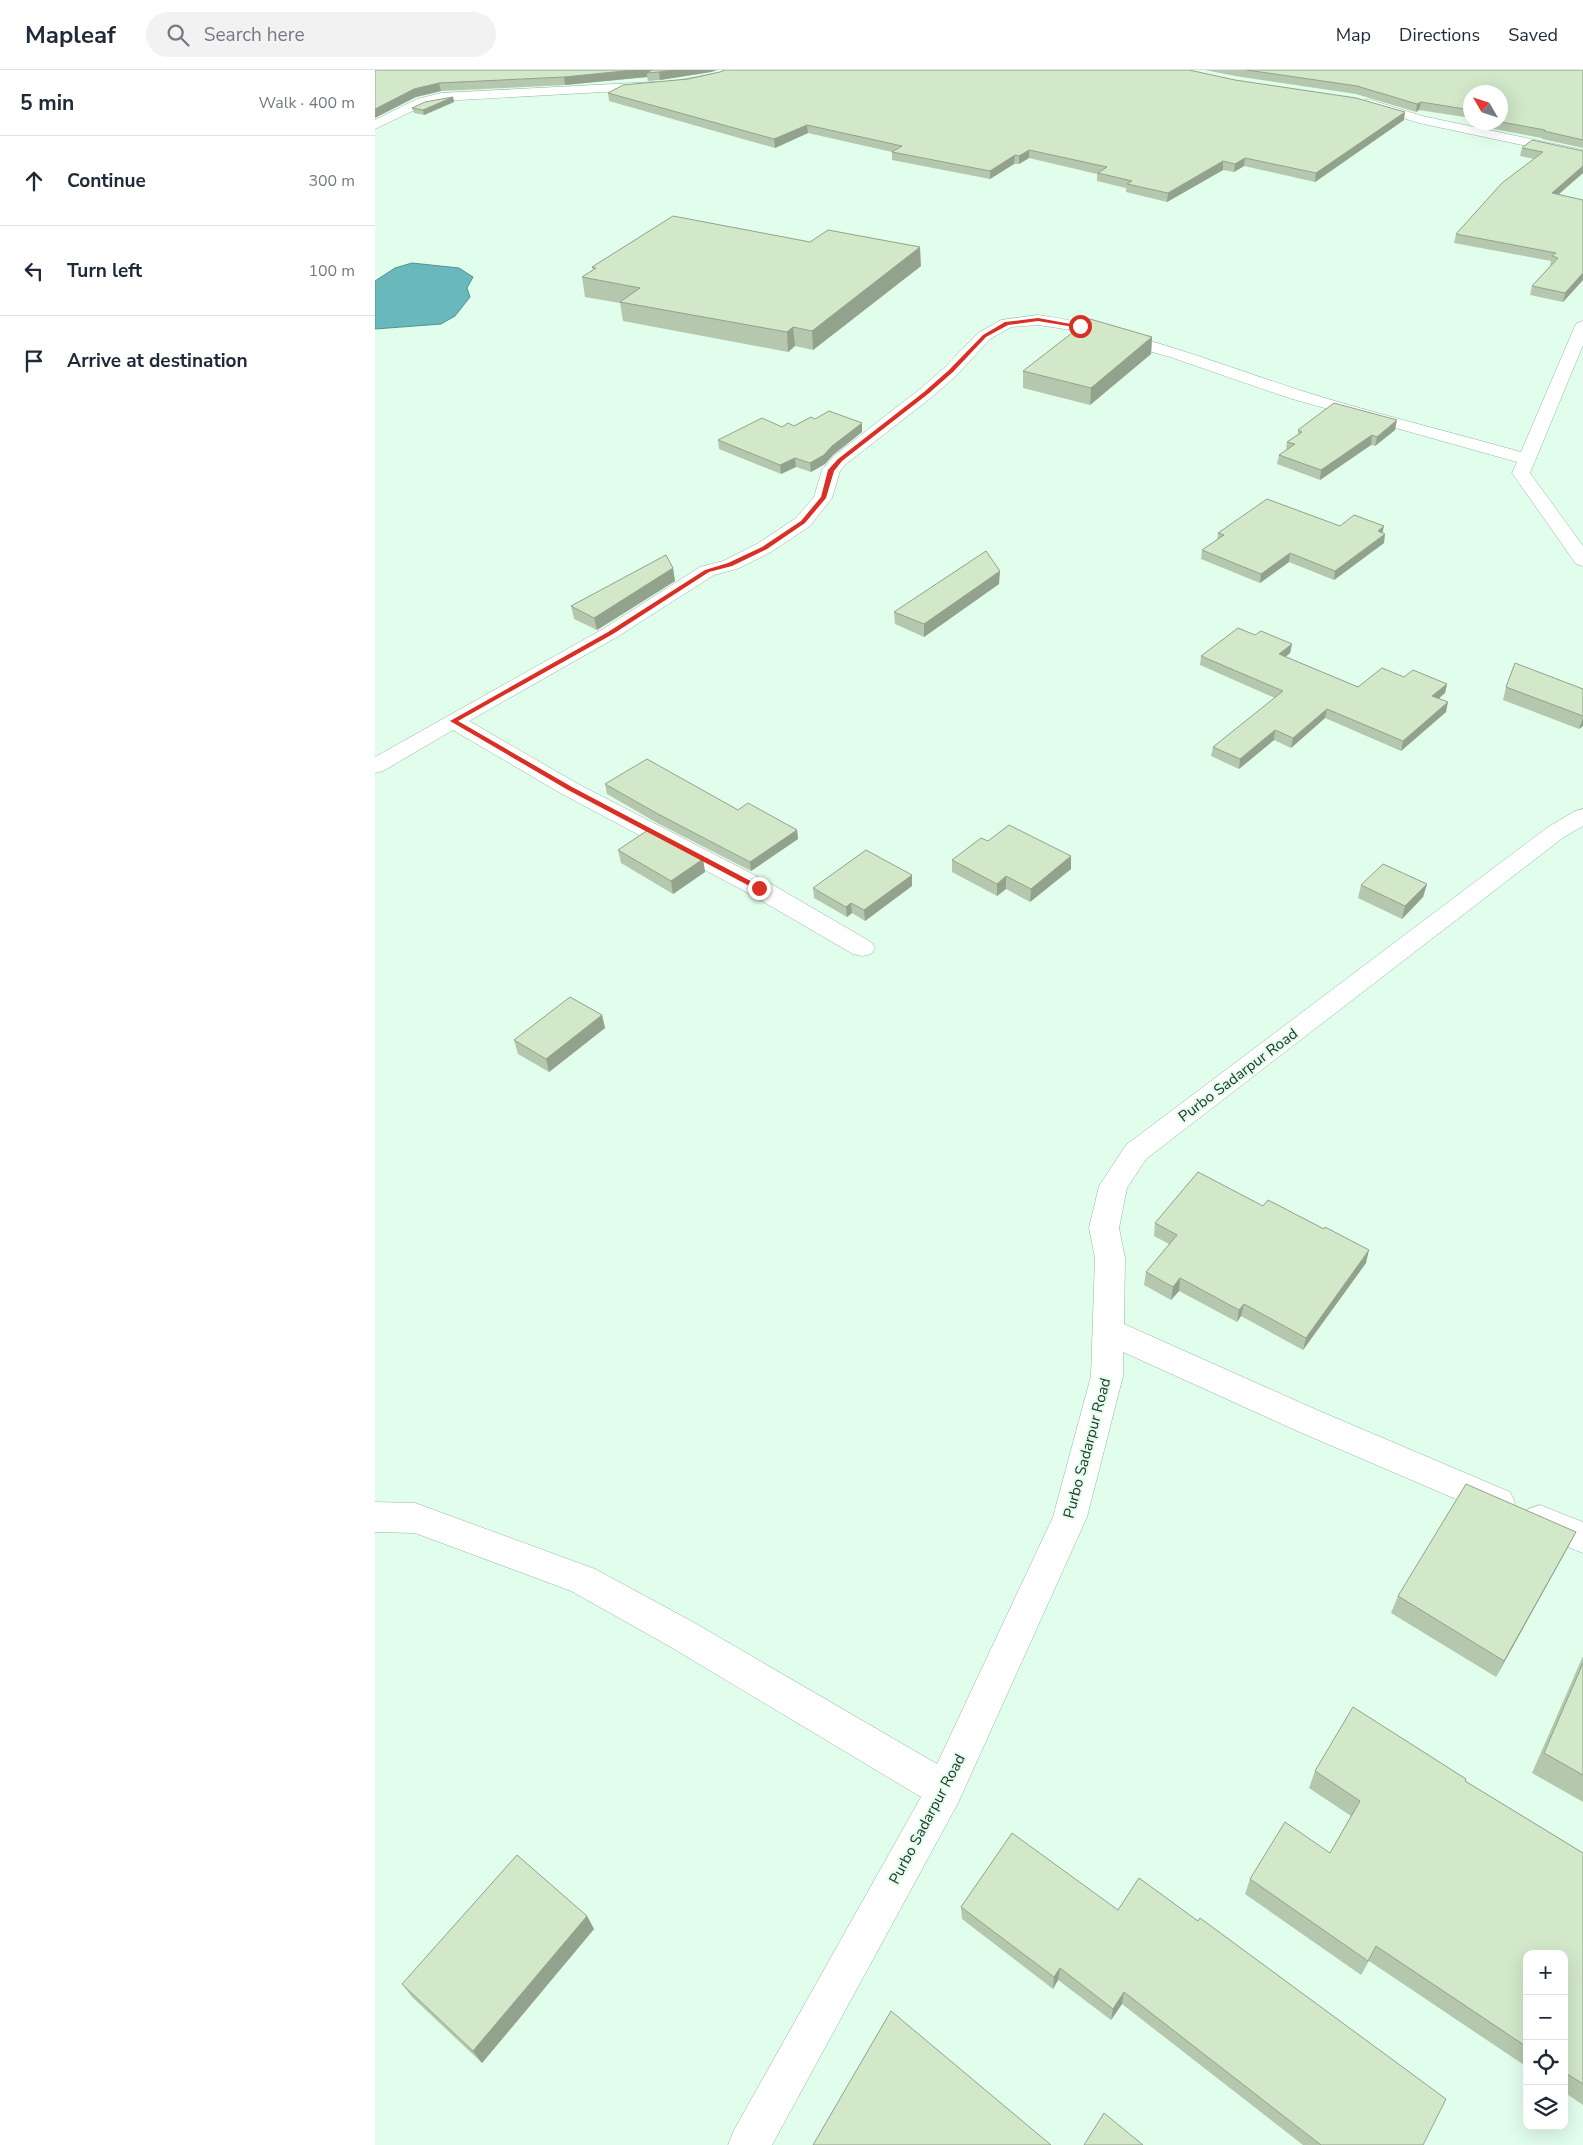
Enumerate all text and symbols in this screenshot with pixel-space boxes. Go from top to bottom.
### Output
search box [146,12,496,57]
text: Mapleaf [25,19,116,51]
icon: search [164,21,192,49]
text: Search here [204,22,305,48]
text: Map [1336,23,1371,47]
text: Directions [1399,23,1480,47]
text: Saved [1508,23,1558,47]
north arrow [1463,85,1508,130]
text: 5 min [20,89,74,117]
text: Walk · 400 m [259,92,355,114]
icon: ahead [20,167,48,195]
text: Continue [67,168,146,194]
text: 300 m [308,170,355,192]
icon: left [20,257,48,285]
text: Turn left [67,258,142,284]
text: 100 m [308,260,355,282]
route start [1069,315,1092,338]
icon: arrive [20,347,48,375]
text: Arrive at destination [67,348,248,374]
route end [748,877,771,900]
street label: Purbo Sadarpur Road [1174,1023,1302,1127]
street label: Purbo Sadarpur Road [1059,1376,1115,1520]
street label: Purbo Sadarpur Road [884,1750,970,1888]
map controls [1523,1950,1568,2130]
button: + [1523,1950,1568,1995]
button: − [1523,1995,1568,2040]
button: locate [1523,2040,1568,2085]
button: layers [1523,2085,1568,2130]

